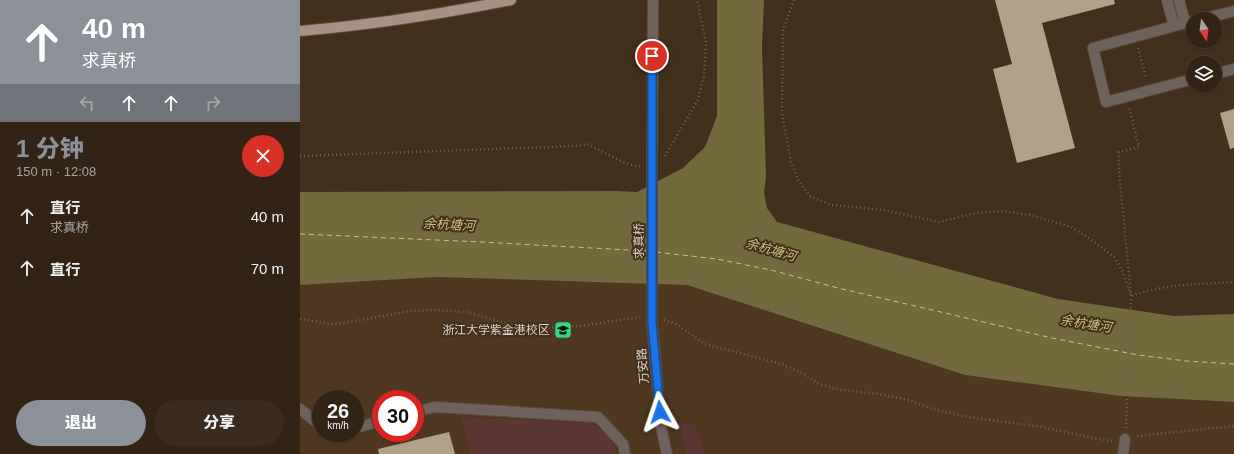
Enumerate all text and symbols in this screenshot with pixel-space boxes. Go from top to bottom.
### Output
north arrow [1186,12,1222,48]
map controls [1186,12,1222,92]
text: 40 m [82,13,146,44]
icon: ahead [16,16,68,68]
pin [635,39,669,73]
icon: arrive [641,45,663,67]
text: 求真桥 [82,51,136,71]
button: layers [1186,56,1222,92]
icon: left [76,92,98,114]
icon: ahead [118,92,140,114]
icon: ahead [160,92,182,114]
icon: right [202,92,224,114]
text: 1 分钟 [16,135,84,162]
button: close [242,135,284,177]
text: 150 m · 12:08 [16,164,96,179]
text: 直行 [50,199,80,216]
icon: ahead [16,205,38,227]
text: 40 m [251,208,284,225]
water label: 余杭塘河 [423,216,478,234]
text: 求真桥 [50,220,89,235]
street label: 求真桥 [632,223,646,259]
water label: 余杭塘河 [744,235,801,265]
icon: ahead [16,257,38,279]
text: 70 m [251,260,284,277]
text: 直行 [50,261,80,278]
water label: 余杭塘河 [1059,312,1116,335]
school or university icon: 浙江大学紫金港校区 [553,320,573,340]
place label: 浙江大学紫金港校区 [442,323,550,337]
street label: 万安路 [634,347,652,385]
speed limit sign: 30 [372,390,424,442]
position arrow [639,391,681,433]
button: 退出 [16,400,146,446]
button: 分享 [154,400,284,446]
text: 26 [327,400,349,422]
text: km/h [327,420,349,431]

